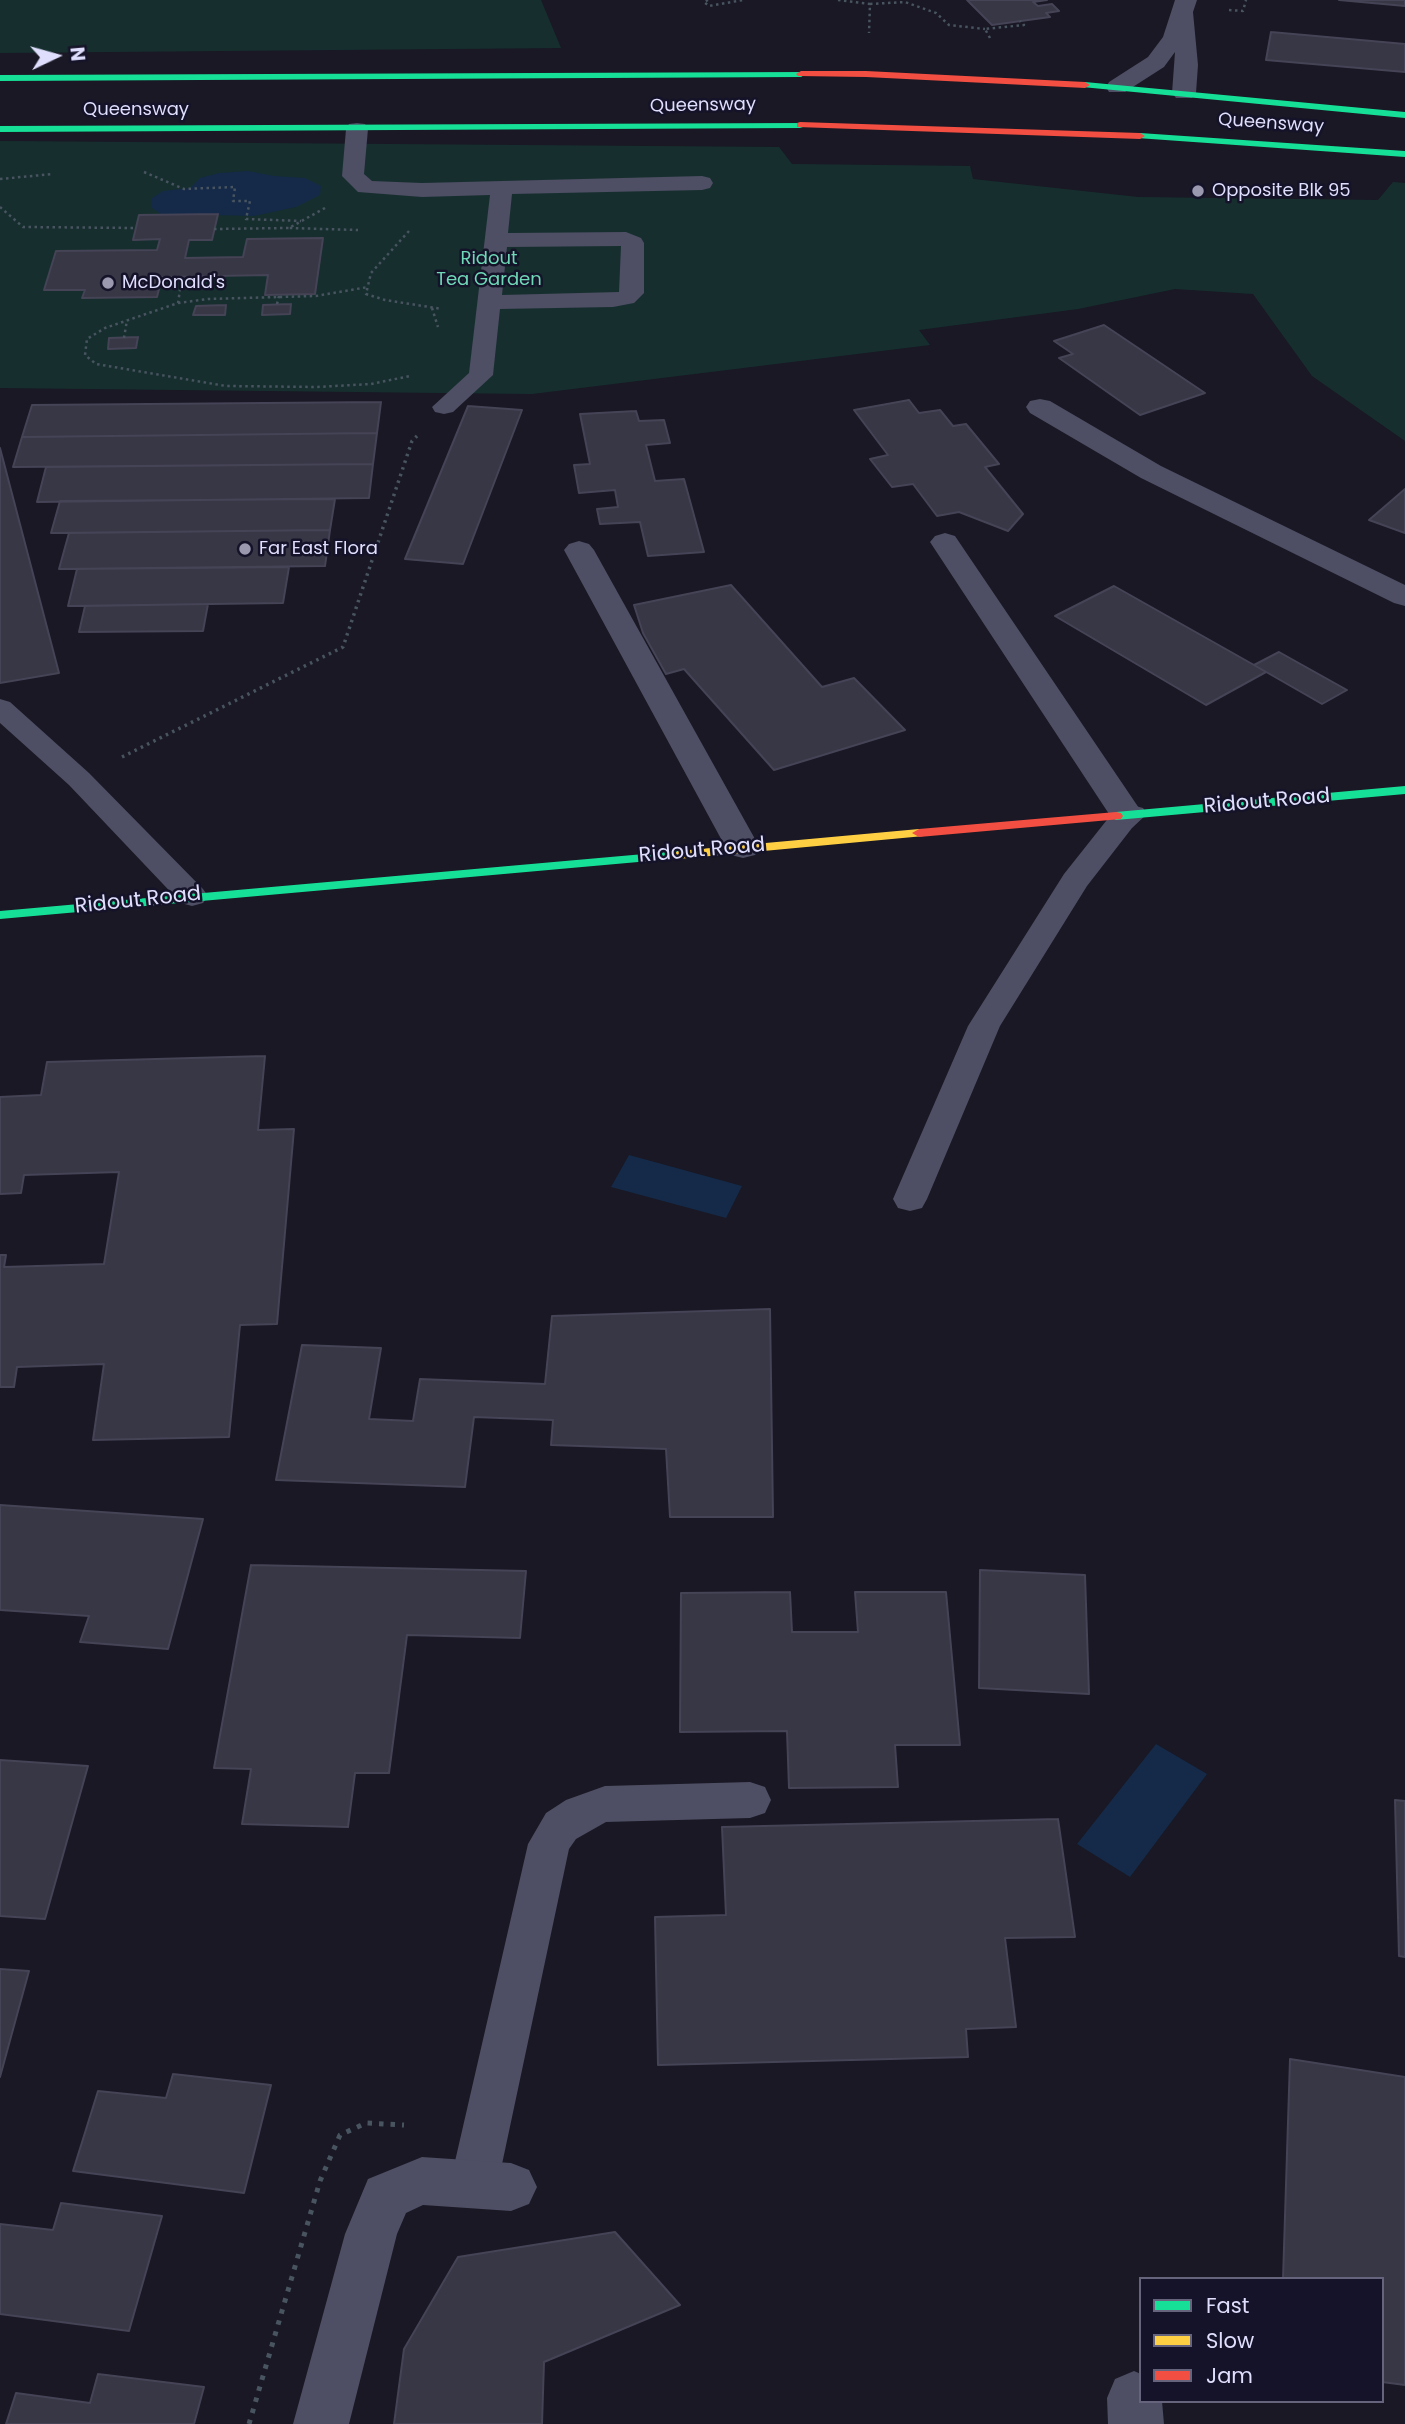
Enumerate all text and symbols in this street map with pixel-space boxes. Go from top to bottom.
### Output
north arrow [21,21,91,91]
text: N [63,46,91,62]
street label: Queensway [650,94,756,118]
street label: Queensway [83,99,189,121]
street label: Queensway [1217,110,1325,138]
place label: Opposite Blk 95 [1212,180,1351,202]
marker: Opposite Blk 95 [1190,183,1206,199]
park label: Ridout Tea Garden [436,248,542,290]
place label: McDonald's [122,272,225,294]
marker: McDonald's [100,275,116,291]
place label: Far East Flora [259,538,378,560]
marker: Far East Flora [237,541,253,557]
street label: Ridout Road [1203,784,1331,820]
street label: Ridout Road [638,833,766,869]
street label: Ridout Road [74,882,202,920]
legend [1139,2277,1384,2403]
text: Fast [1206,2291,1249,2320]
text: Slow [1206,2326,1254,2355]
text: Jam [1206,2361,1253,2390]

